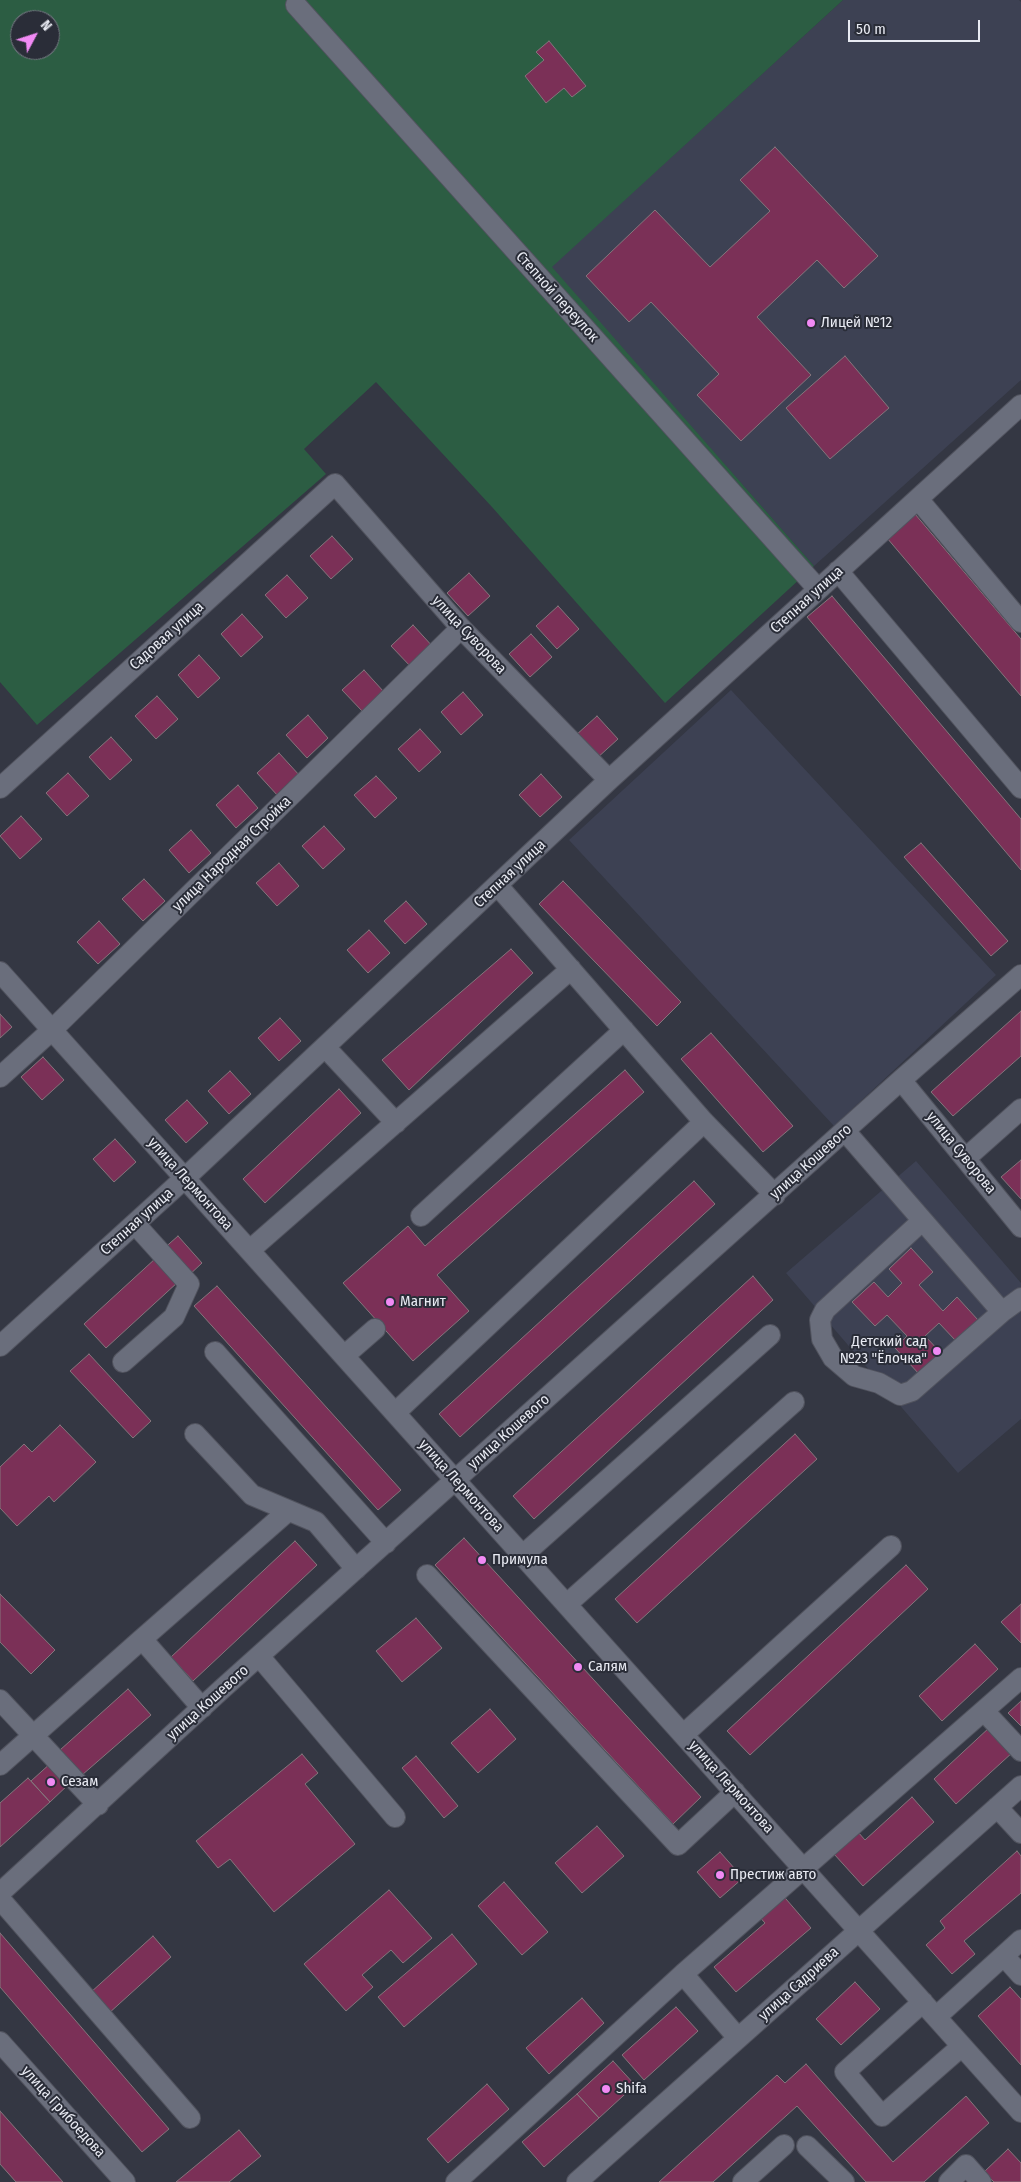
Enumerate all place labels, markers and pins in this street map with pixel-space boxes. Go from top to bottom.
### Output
place label: Лицей №12 [821,314,892,332]
marker: Лицей №12 [805,317,817,329]
place label: Магнит [400,1293,446,1311]
marker: Магнит [384,1296,396,1308]
place label: Детский сад №23 "Ёлочка" [840,1333,927,1368]
marker: Детский сад №23 "Ёлочка" [931,1345,943,1357]
place label: Примула [492,1551,548,1569]
marker: Примула [476,1554,488,1566]
place label: Салям [588,1658,627,1676]
marker: Салям [572,1661,584,1673]
place label: Сезам [61,1773,98,1791]
marker: Сезам [45,1776,57,1788]
place label: Престиж авто [730,1866,816,1884]
marker: Престиж авто [714,1869,726,1881]
place label: Shifa [616,2080,647,2098]
marker: Shifa [600,2083,612,2095]

